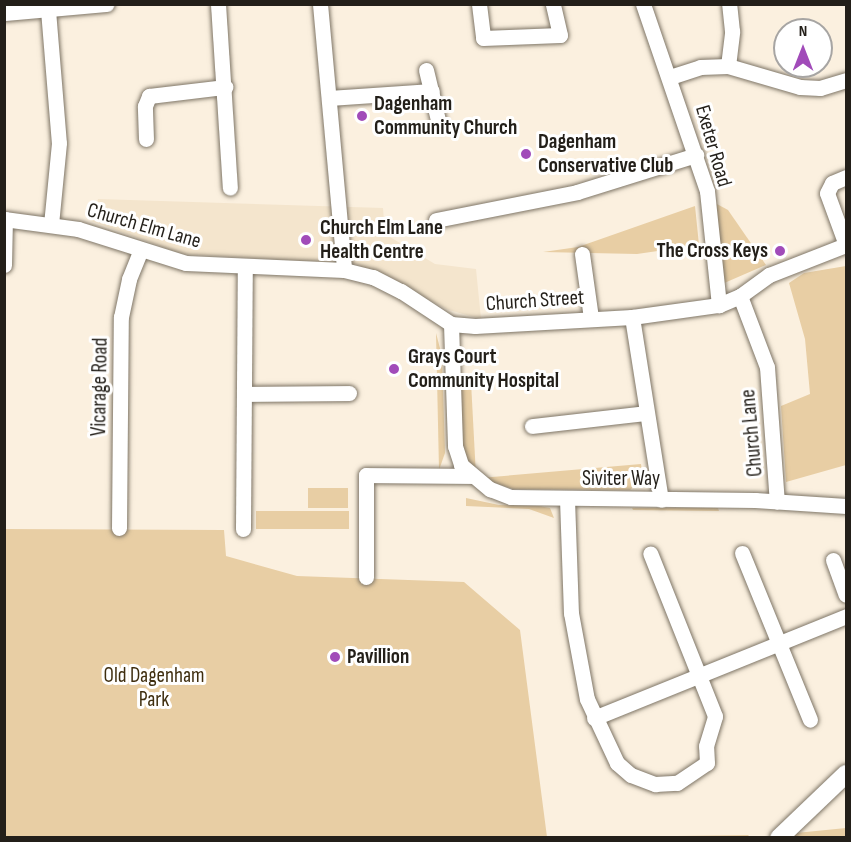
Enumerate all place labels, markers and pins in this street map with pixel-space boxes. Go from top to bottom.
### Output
place label: Dagenham Community Church [374,91,517,141]
marker: Dagenham Community Church [355,109,369,123]
place label: Dagenham Conservative Club [538,129,673,179]
marker: Dagenham Conservative Club [519,147,533,161]
place label: Church Elm Lane Health Centre [320,215,443,265]
marker: Church Elm Lane Health Centre [297,231,315,249]
place label: The Cross Keys [657,238,768,264]
marker: The Cross Keys [773,244,787,258]
place label: Grays Court Community Hospital [408,344,559,394]
marker: Grays Court Community Hospital [385,360,403,378]
place label: Pavillion [347,644,409,670]
marker: Pavillion [328,650,342,664]

